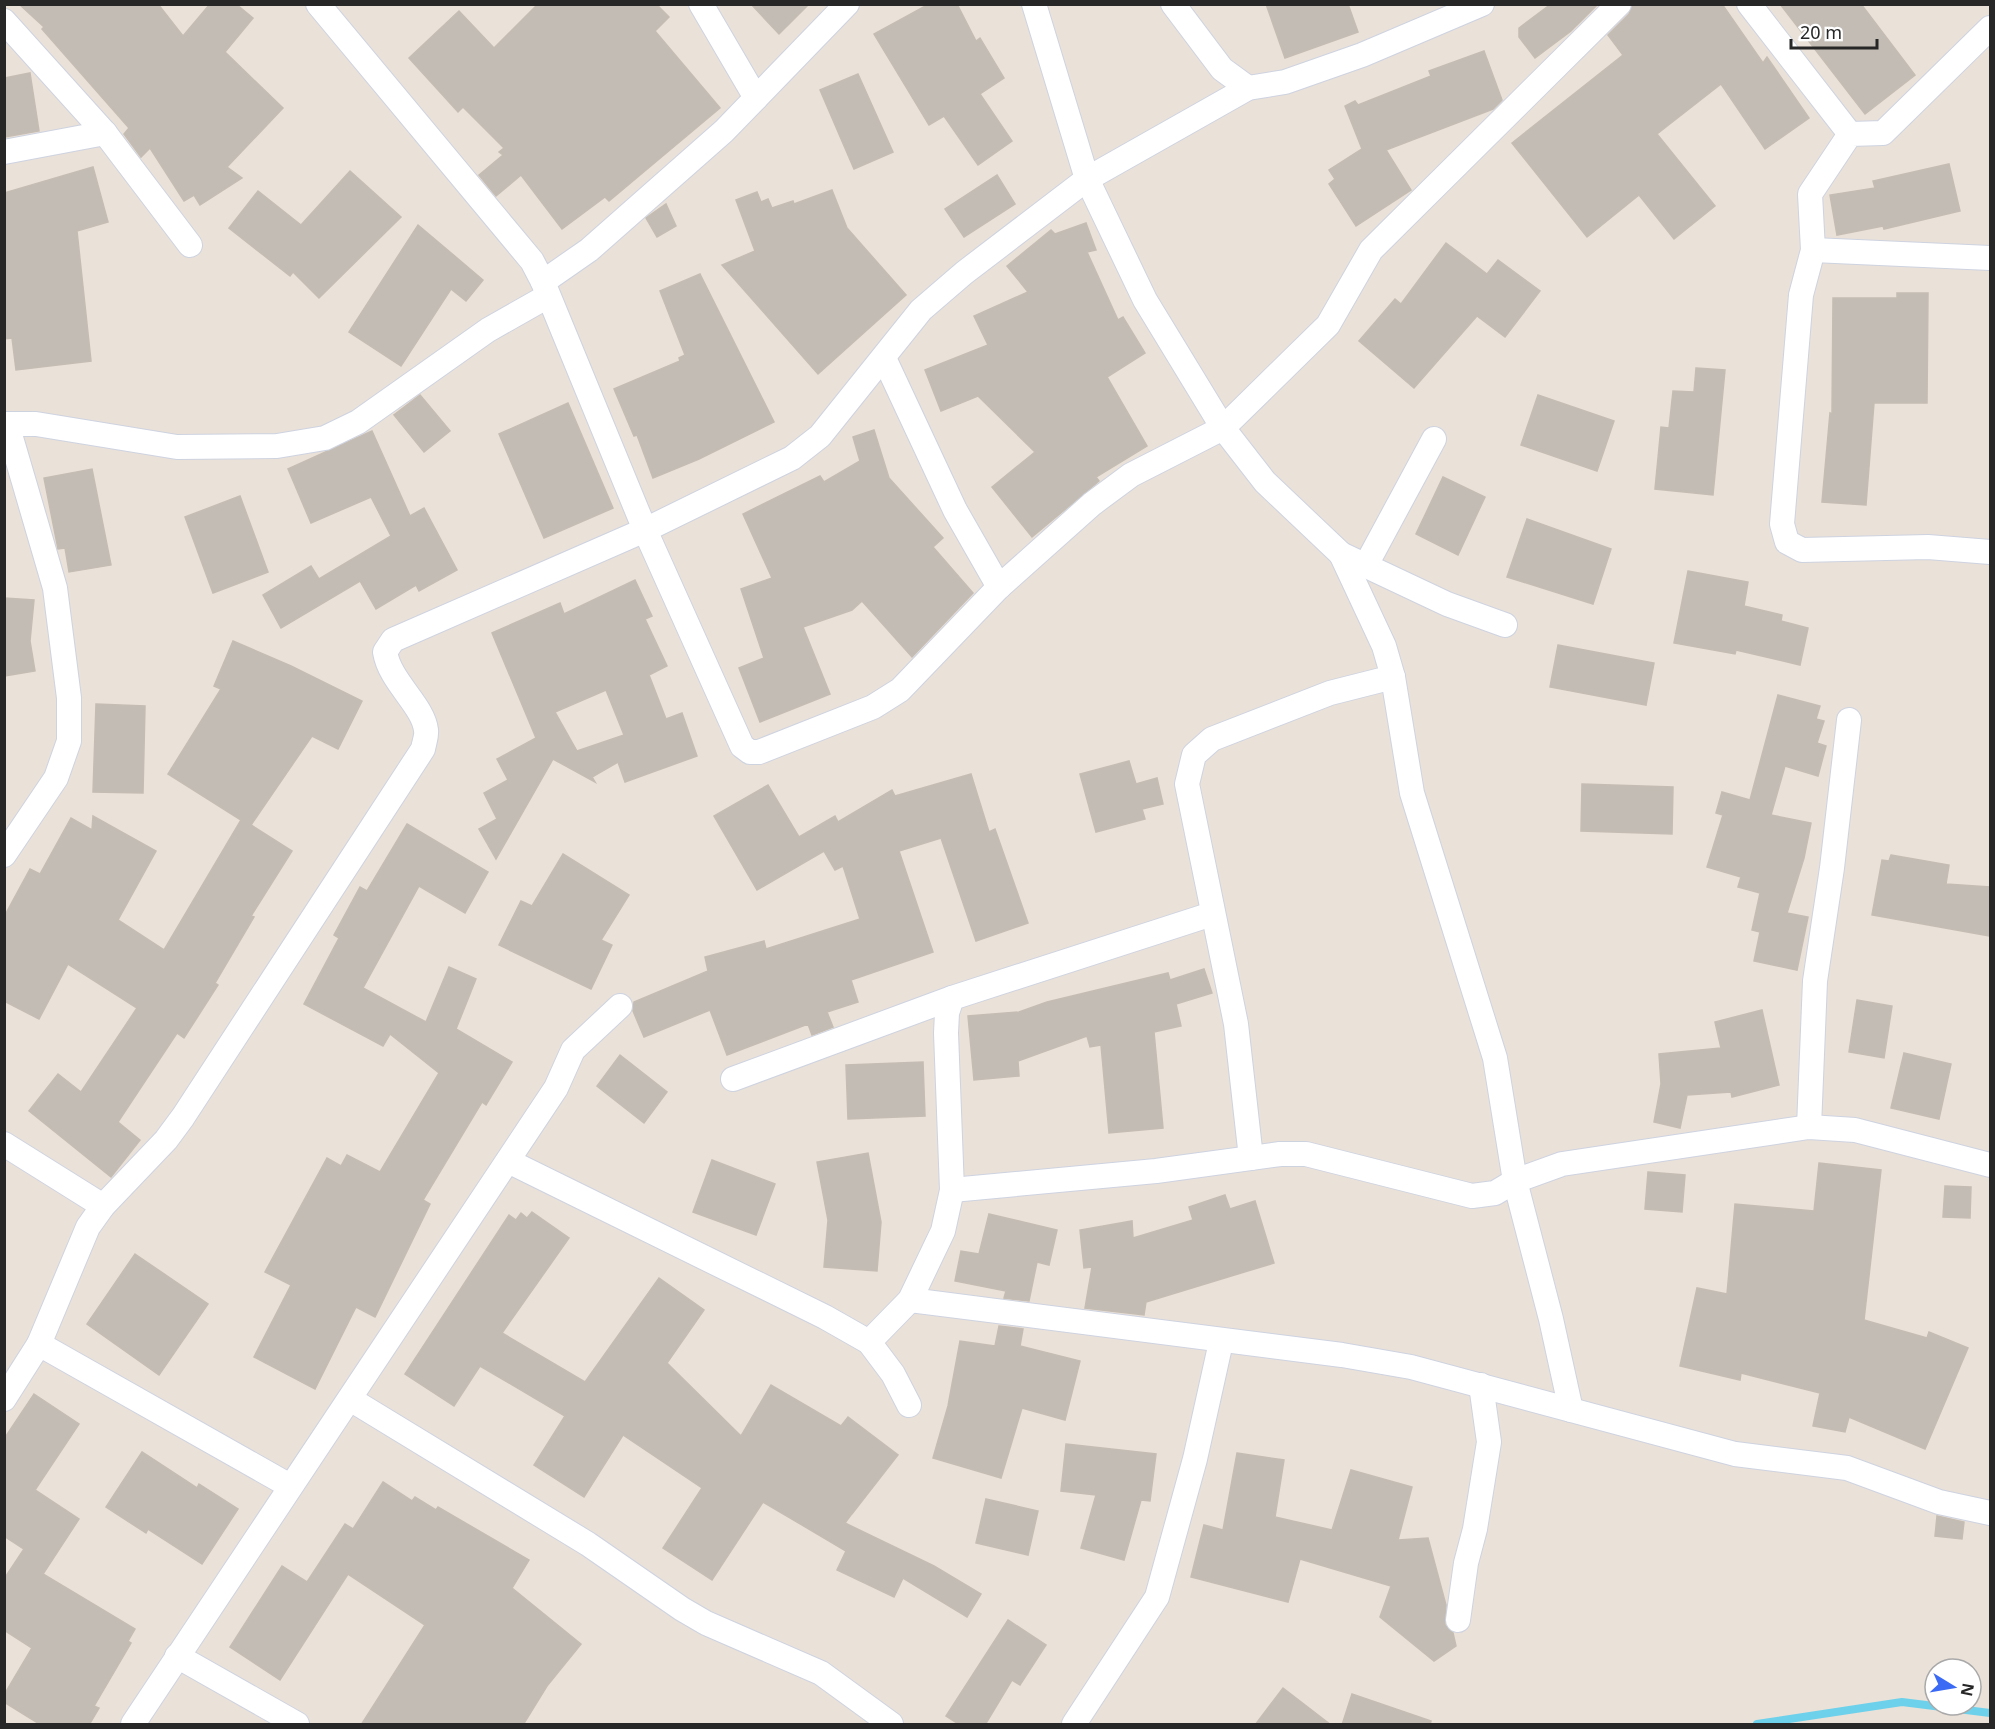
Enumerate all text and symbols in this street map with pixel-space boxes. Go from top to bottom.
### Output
scale bar [1791,12,1876,50]
text: 20 m [1800,20,1842,44]
north arrow [1923,1657,1983,1717]
text: N [1956,1681,1980,1698]

